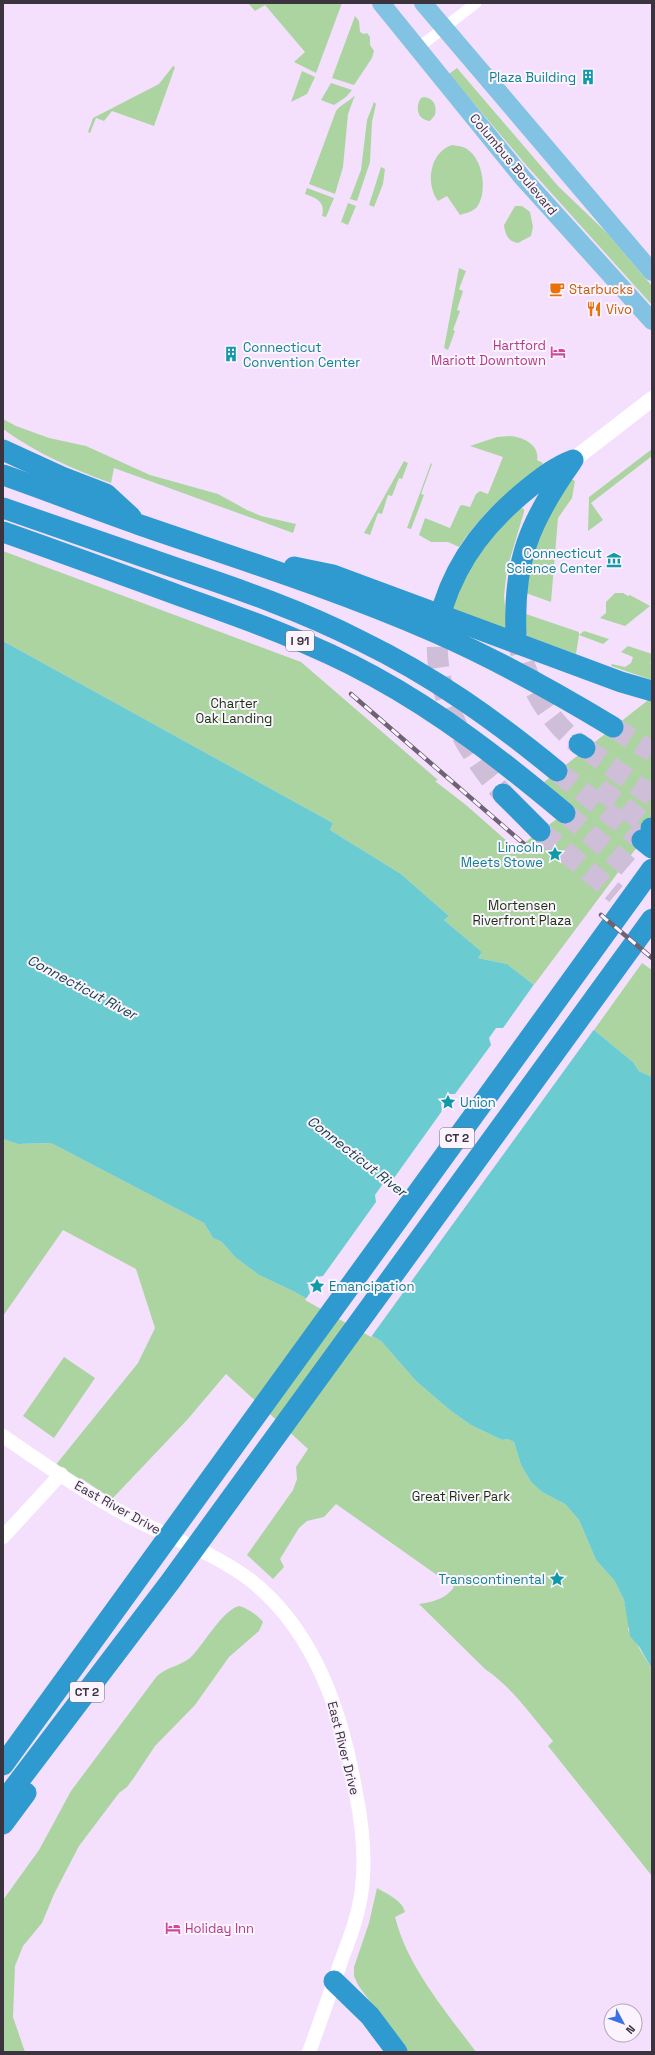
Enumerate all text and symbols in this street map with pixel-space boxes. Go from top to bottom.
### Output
building icon: Plaza Building [579,68,597,86]
place label: Plaza Building [489,69,576,86]
street label: Columbus Boulevard [466,110,561,219]
cafe icon: Starbucks [548,280,566,298]
place label: Starbucks [569,281,633,298]
restaurant icon: Vivo [585,300,603,318]
place label: Vivo [606,301,632,318]
place label: Hartford Mariott Downtown [431,337,546,369]
place label: Connecticut Convention Center [243,339,360,371]
hotel icon: Hartford Mariott Downtown [549,343,567,361]
building icon: Connecticut Convention Center [222,345,240,363]
place label: Connecticut Science Center [506,545,602,577]
museum icon: Connecticut Science Center [605,551,623,569]
road number: I 91 [286,631,314,651]
park label: Charter Oak Landing [196,695,272,727]
place label: Lincoln Meets Stowe [461,839,543,871]
place icon: Lincoln Meets Stowe [546,845,564,863]
park label: Mortensen Riverfront Plaza [473,897,572,929]
water label: Connecticut River [24,951,141,1024]
place icon: Union [439,1093,457,1111]
place label: Union [460,1094,496,1111]
water label: Connecticut River [304,1112,412,1201]
road number: CT 2 [440,1128,474,1148]
place icon: Emancipation [308,1277,326,1295]
place label: Emancipation [329,1278,415,1295]
street label: East River Drive [72,1477,164,1538]
park label: Great River Park [412,1488,510,1505]
place icon: Transcontinental [548,1570,566,1588]
place label: Transcontinental [439,1571,545,1588]
road number: CT 2 [70,1682,104,1702]
street label: East River Drive [324,1699,363,1797]
hotel icon: Holiday Inn [164,1919,182,1937]
place label: Holiday Inn [185,1920,254,1937]
north arrow [603,2003,643,2043]
text: N [623,2022,638,2037]

